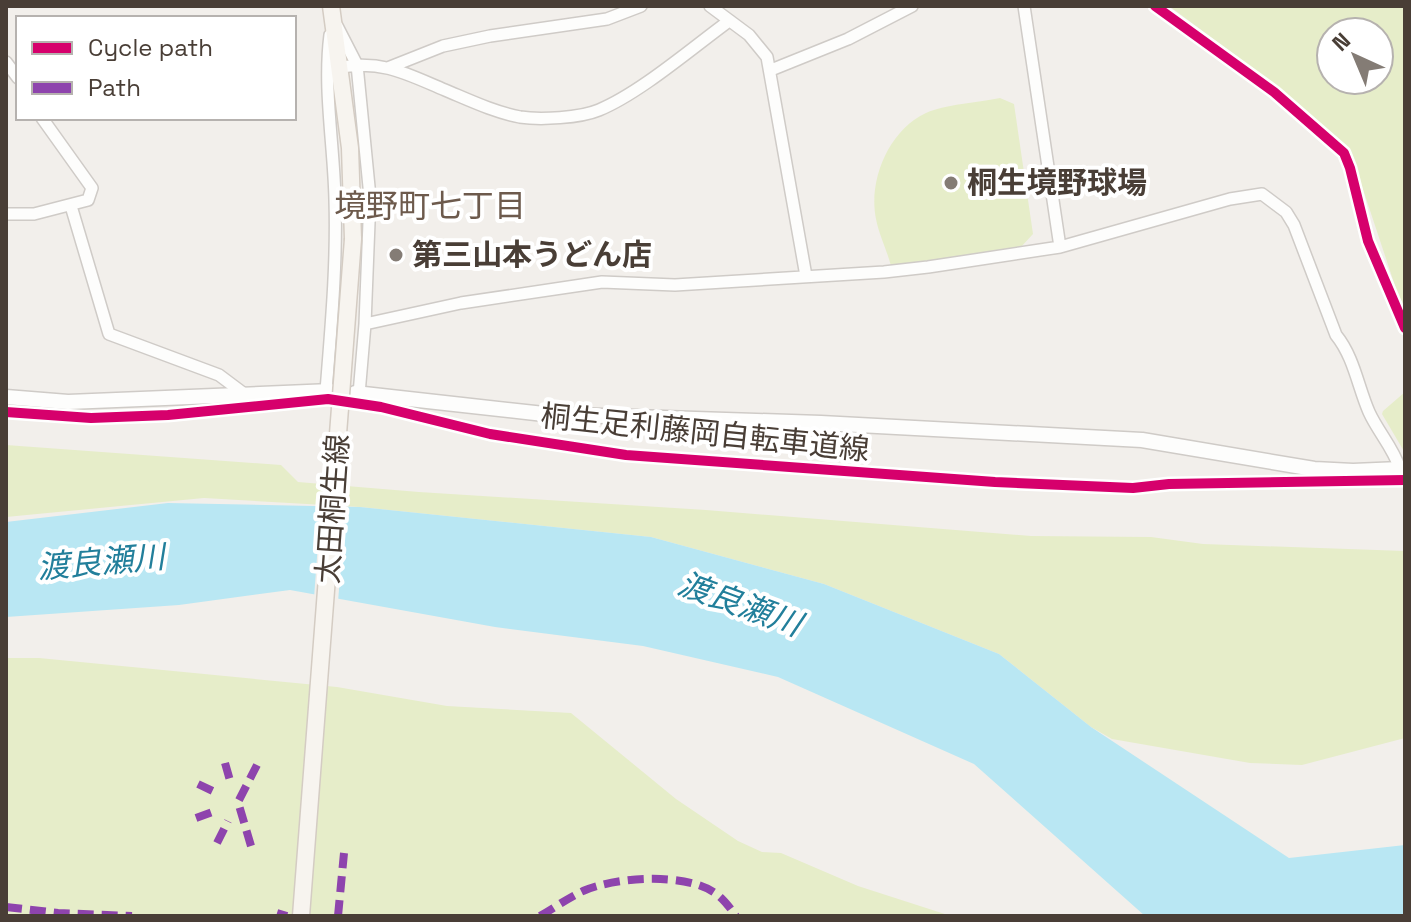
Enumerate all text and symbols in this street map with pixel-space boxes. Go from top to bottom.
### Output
legend [16,16,296,120]
north arrow [1315,16,1395,96]
text: N [1326,26,1356,57]
text: Cycle path [88,32,213,63]
text: Path [88,72,141,103]
place label: 桐生境野球場 [967,163,1147,202]
marker: 桐生境野球場 [942,174,960,192]
district label: 境野町七丁目 [334,186,526,226]
place label: 第三山本うどん店 [412,235,652,274]
marker: 第三山本うどん店 [387,246,405,264]
street label: 桐生足利藤岡自転車道線 [539,396,871,469]
street label: 太田桐生線 [308,433,357,585]
water label: 渡良瀬川 [35,536,169,588]
water label: 渡良瀬川 [673,563,810,646]

